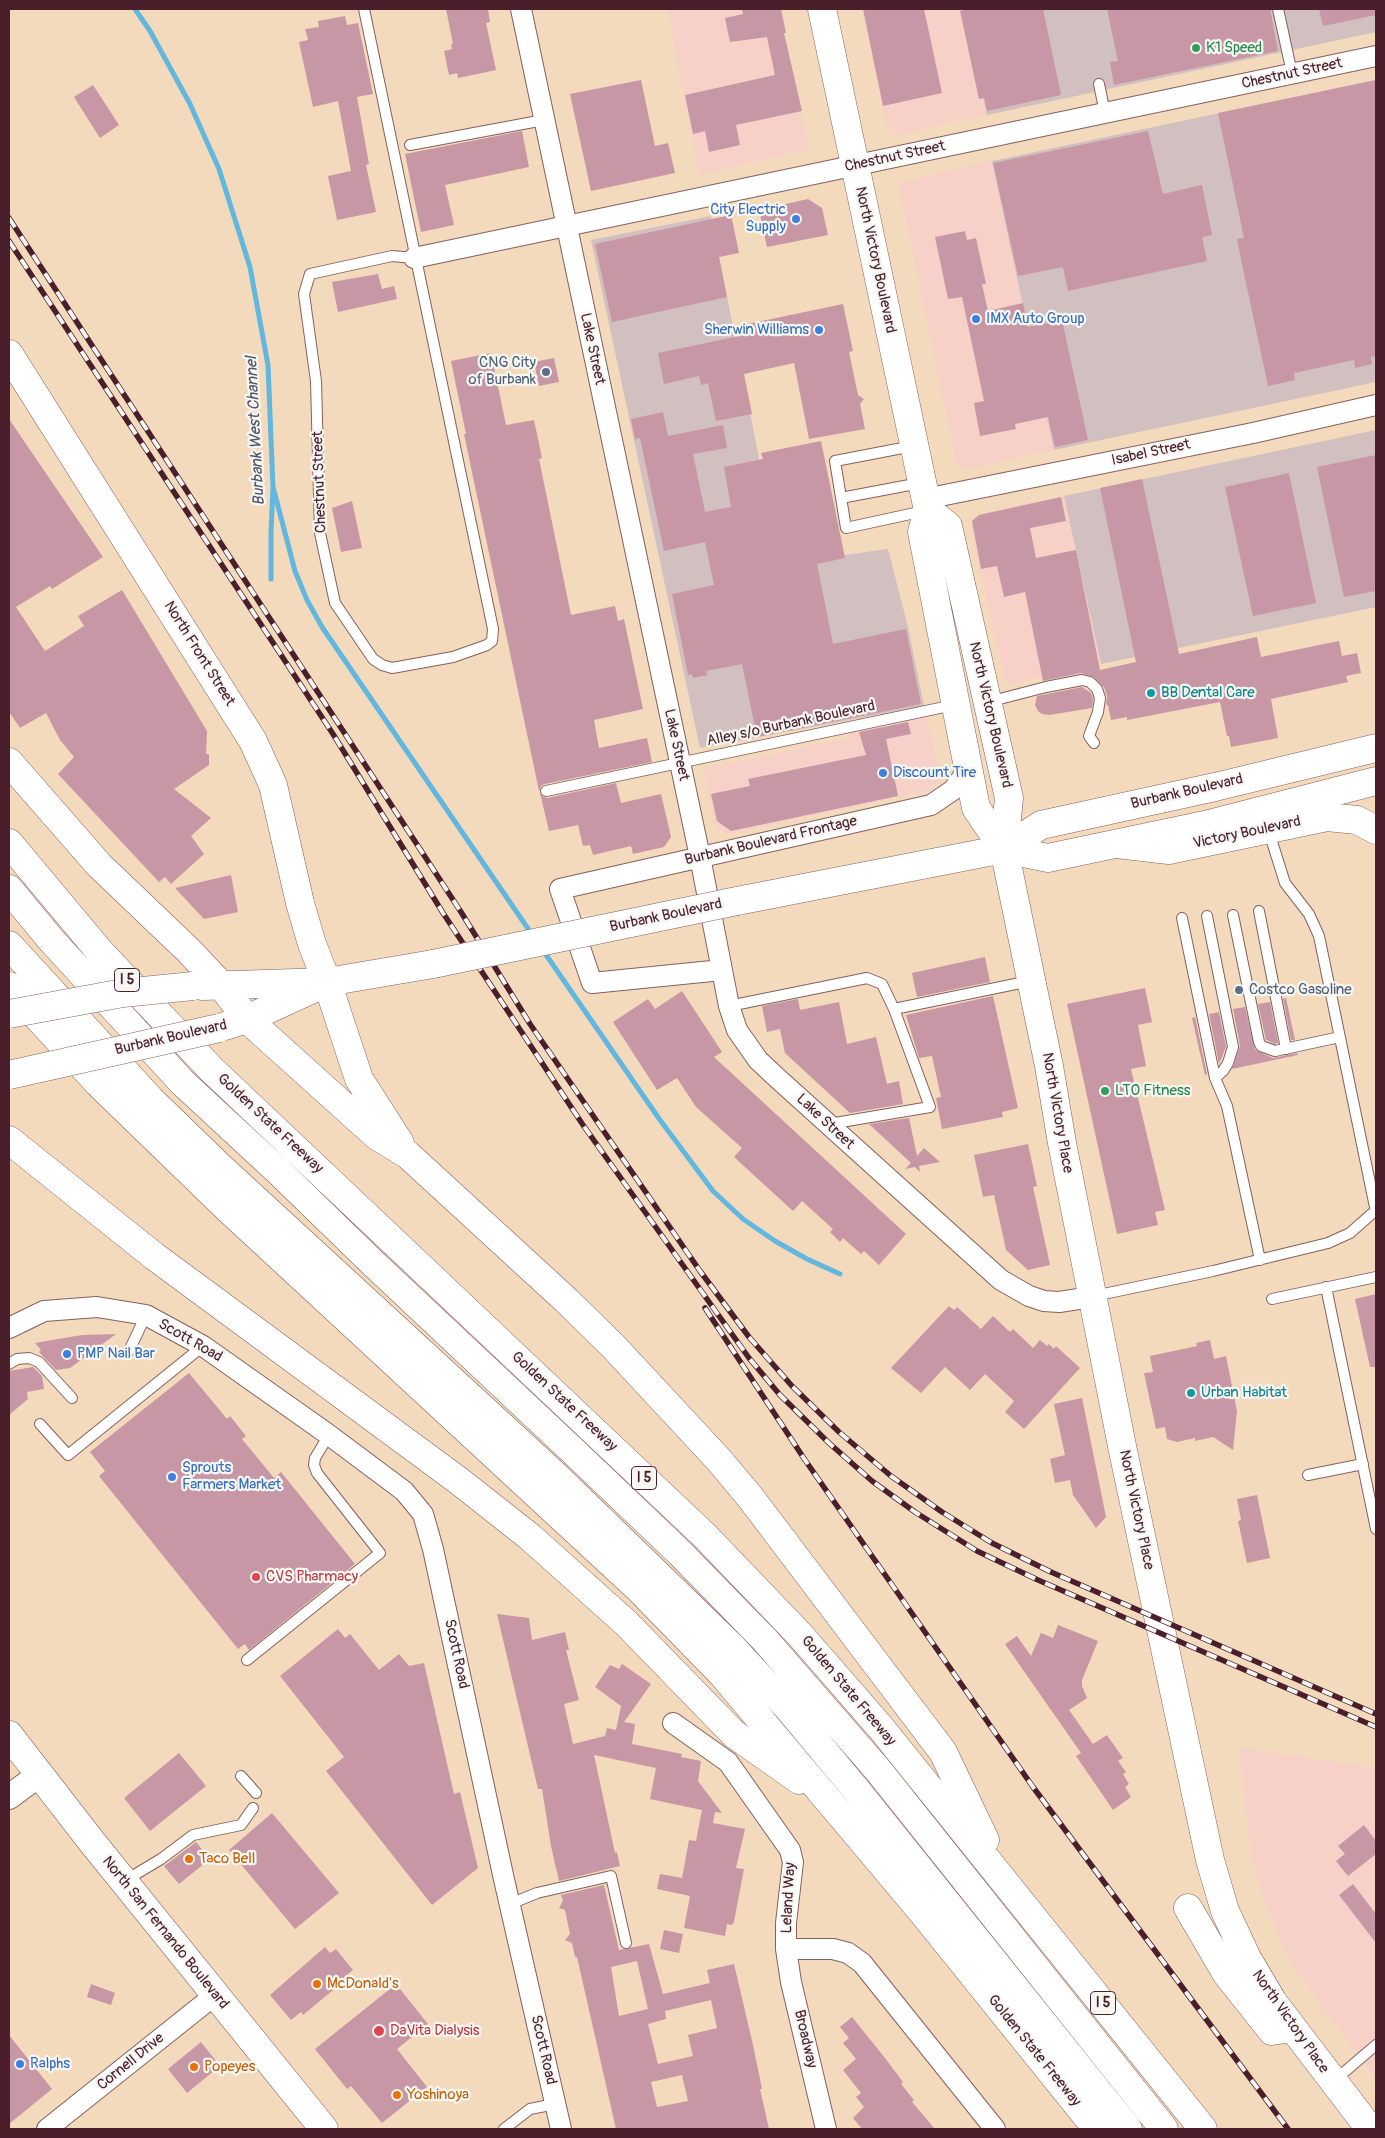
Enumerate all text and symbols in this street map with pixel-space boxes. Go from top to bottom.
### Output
place label: K1 Speed [1206,39,1262,57]
marker: K1 Speed [1190,42,1202,54]
street label: Chestnut Street [1240,55,1344,93]
street label: Chestnut Street [843,138,947,176]
street label: North Victory Boulevard [851,185,899,335]
place label: City Electric Supply [710,201,786,236]
marker: City Electric Supply [790,213,802,225]
place label: IMX Auto Group [986,310,1085,328]
street label: Lake Street [576,311,608,387]
marker: IMX Auto Group [970,313,982,325]
place label: Sherwin Williams [704,321,809,339]
marker: Sherwin Williams [813,324,825,336]
place label: CNG City of Burbank [469,354,536,389]
water label: Burbank West Channel [242,356,270,506]
marker: CNG City of Burbank [540,366,552,378]
street label: Chestnut Street [309,430,331,534]
street label: Isabel Street [1110,436,1192,470]
street label: North Front Street [160,598,238,710]
street label: North Victory Boulevard [964,640,1016,790]
place label: BB Dental Care [1161,684,1255,702]
marker: BB Dental Care [1145,687,1157,699]
street label: Alley s/o Burbank Boulevard [705,697,877,751]
street label: Lake Street [660,707,692,783]
place label: Discount Tire [893,764,976,782]
marker: Discount Tire [877,767,889,779]
street label: Burbank Boulevard [1129,770,1245,814]
street label: Burbank Boulevard Frontage [683,812,859,870]
street label: Victory Boulevard [1192,813,1302,853]
street label: Burbank Boulevard [608,895,724,937]
road number: I 5 [114,968,140,992]
place label: Costco Gasoline [1249,981,1352,999]
marker: Costco Gasoline [1233,984,1245,996]
street label: Burbank Boulevard [113,1016,229,1060]
street label: North Victory Place [1038,1051,1076,1175]
street label: Golden State Freeway [213,1070,327,1178]
place label: LTO Fitness [1115,1082,1190,1100]
marker: LTO Fitness [1099,1085,1111,1097]
street label: Lake Street [792,1091,858,1153]
street label: Scott Road [155,1315,225,1367]
place label: PMP Nail Bar [77,1345,155,1363]
marker: PMP Nail Bar [61,1348,73,1360]
street label: Golden State Freeway [507,1348,621,1456]
place label: Urban Habitat [1201,1384,1287,1402]
marker: Urban Habitat [1185,1387,1197,1399]
street label: North Victory Place [1115,1448,1157,1572]
place label: Sprouts Farmers Market [182,1459,281,1494]
road number: I 5 [632,1466,656,1490]
marker: Sprouts Farmers Market [166,1471,178,1483]
place label: CVS Pharmacy [266,1568,358,1586]
marker: CVS Pharmacy [250,1571,262,1583]
street label: Scott Road [440,1617,472,1691]
street label: Golden State Freeway [797,1632,899,1750]
place label: Taco Bell [199,1850,255,1868]
street label: North San Fernando Boulevard [98,1853,232,2013]
marker: Taco Bell [183,1853,195,1865]
street label: Leland Way [778,1862,800,1934]
street label: North Victory Place [1248,1967,1332,2077]
place label: McDonald's [327,1975,399,1993]
marker: McDonald's [311,1978,323,1990]
street label: Golden State Freeway [983,1992,1085,2110]
road number: I 5 [1090,1992,1116,2015]
street label: Broadway [790,2008,820,2070]
street label: Scott Road [526,2013,560,2087]
place label: DaVita Dialysis [390,2022,479,2040]
marker: DaVita Dialysis [372,2024,386,2038]
street label: Cornell Drive [94,2030,168,2094]
place label: Ralphs [30,2055,70,2073]
marker: Ralphs [14,2058,26,2070]
place label: Popeyes [204,2058,255,2076]
marker: Popeyes [188,2061,200,2073]
place label: Yoshinoya [407,2086,469,2104]
marker: Yoshinoya [391,2089,403,2101]

